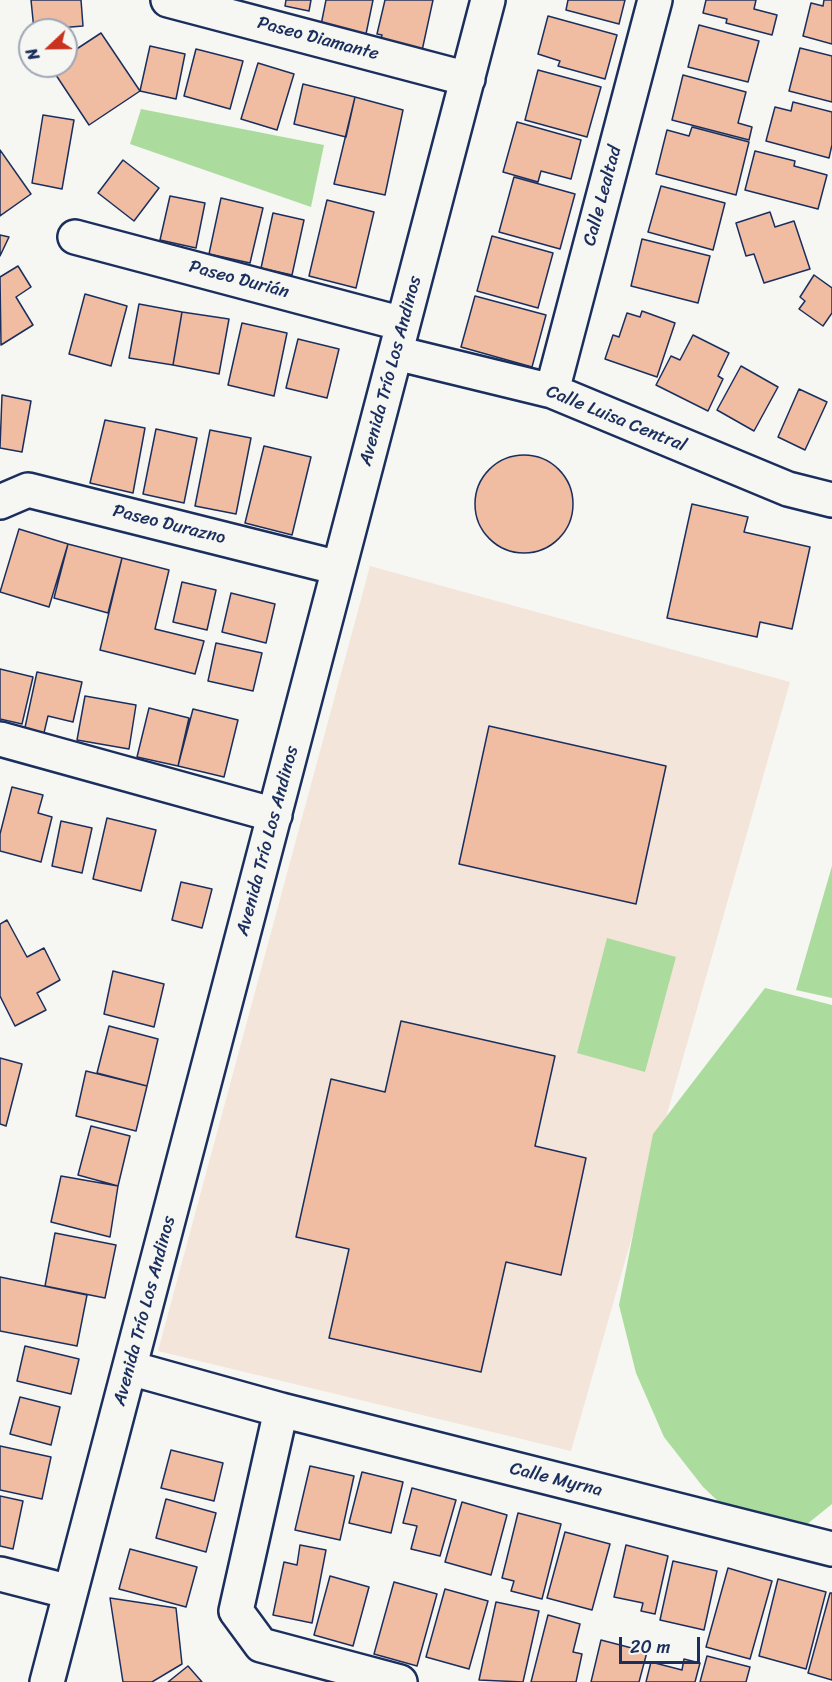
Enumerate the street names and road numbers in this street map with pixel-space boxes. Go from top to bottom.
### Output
street label: Paseo Diamante [255,12,381,66]
street label: Calle Lealtad [579,144,627,248]
street label: Paseo Durián [187,256,291,304]
street label: Avenida Trío Los Andinos [355,274,427,468]
street label: Calle Luisa Central [543,381,689,457]
street label: Paseo Durazno [111,501,227,549]
street label: Avenida Trío Los Andinos [232,744,304,938]
street label: Avenida Trío Los Andinos [109,1214,181,1408]
street label: Calle Myrna [507,1458,605,1502]

